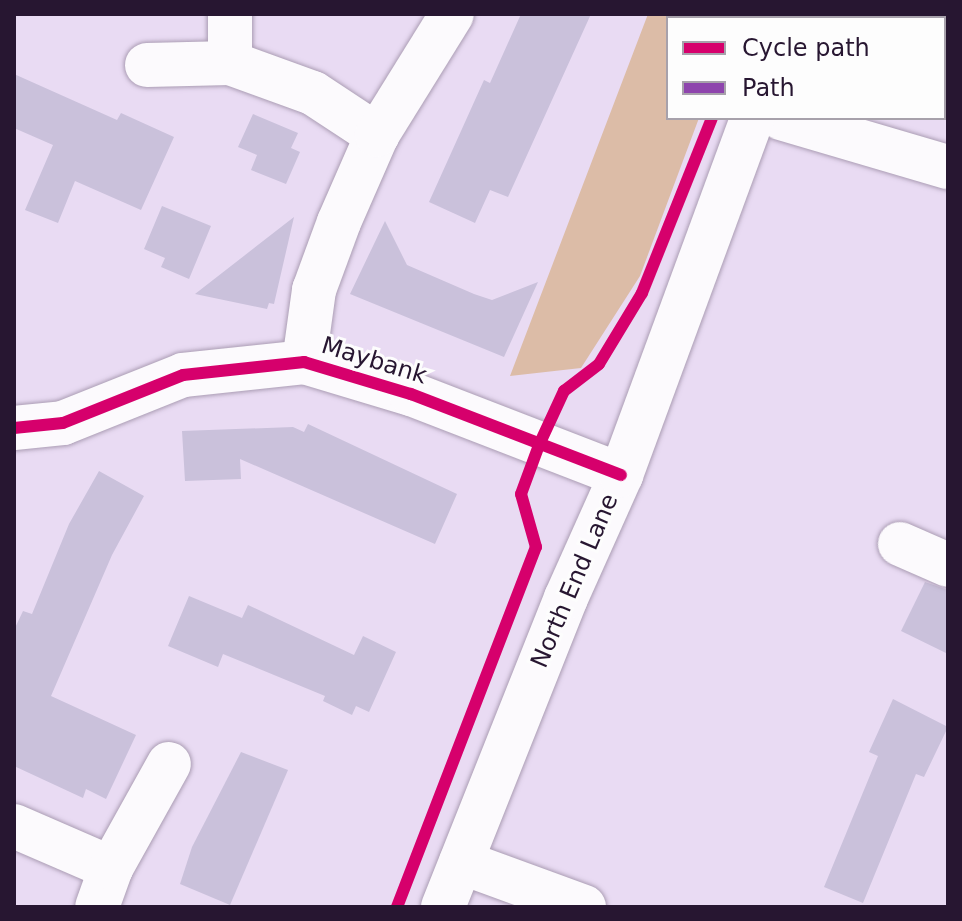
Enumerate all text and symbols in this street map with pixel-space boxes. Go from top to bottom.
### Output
legend [666,16,946,120]
text: Cycle path [742,34,870,62]
text: Path [742,74,795,102]
street label: Maybank [318,331,430,391]
street label: North End Lane [525,490,625,672]

